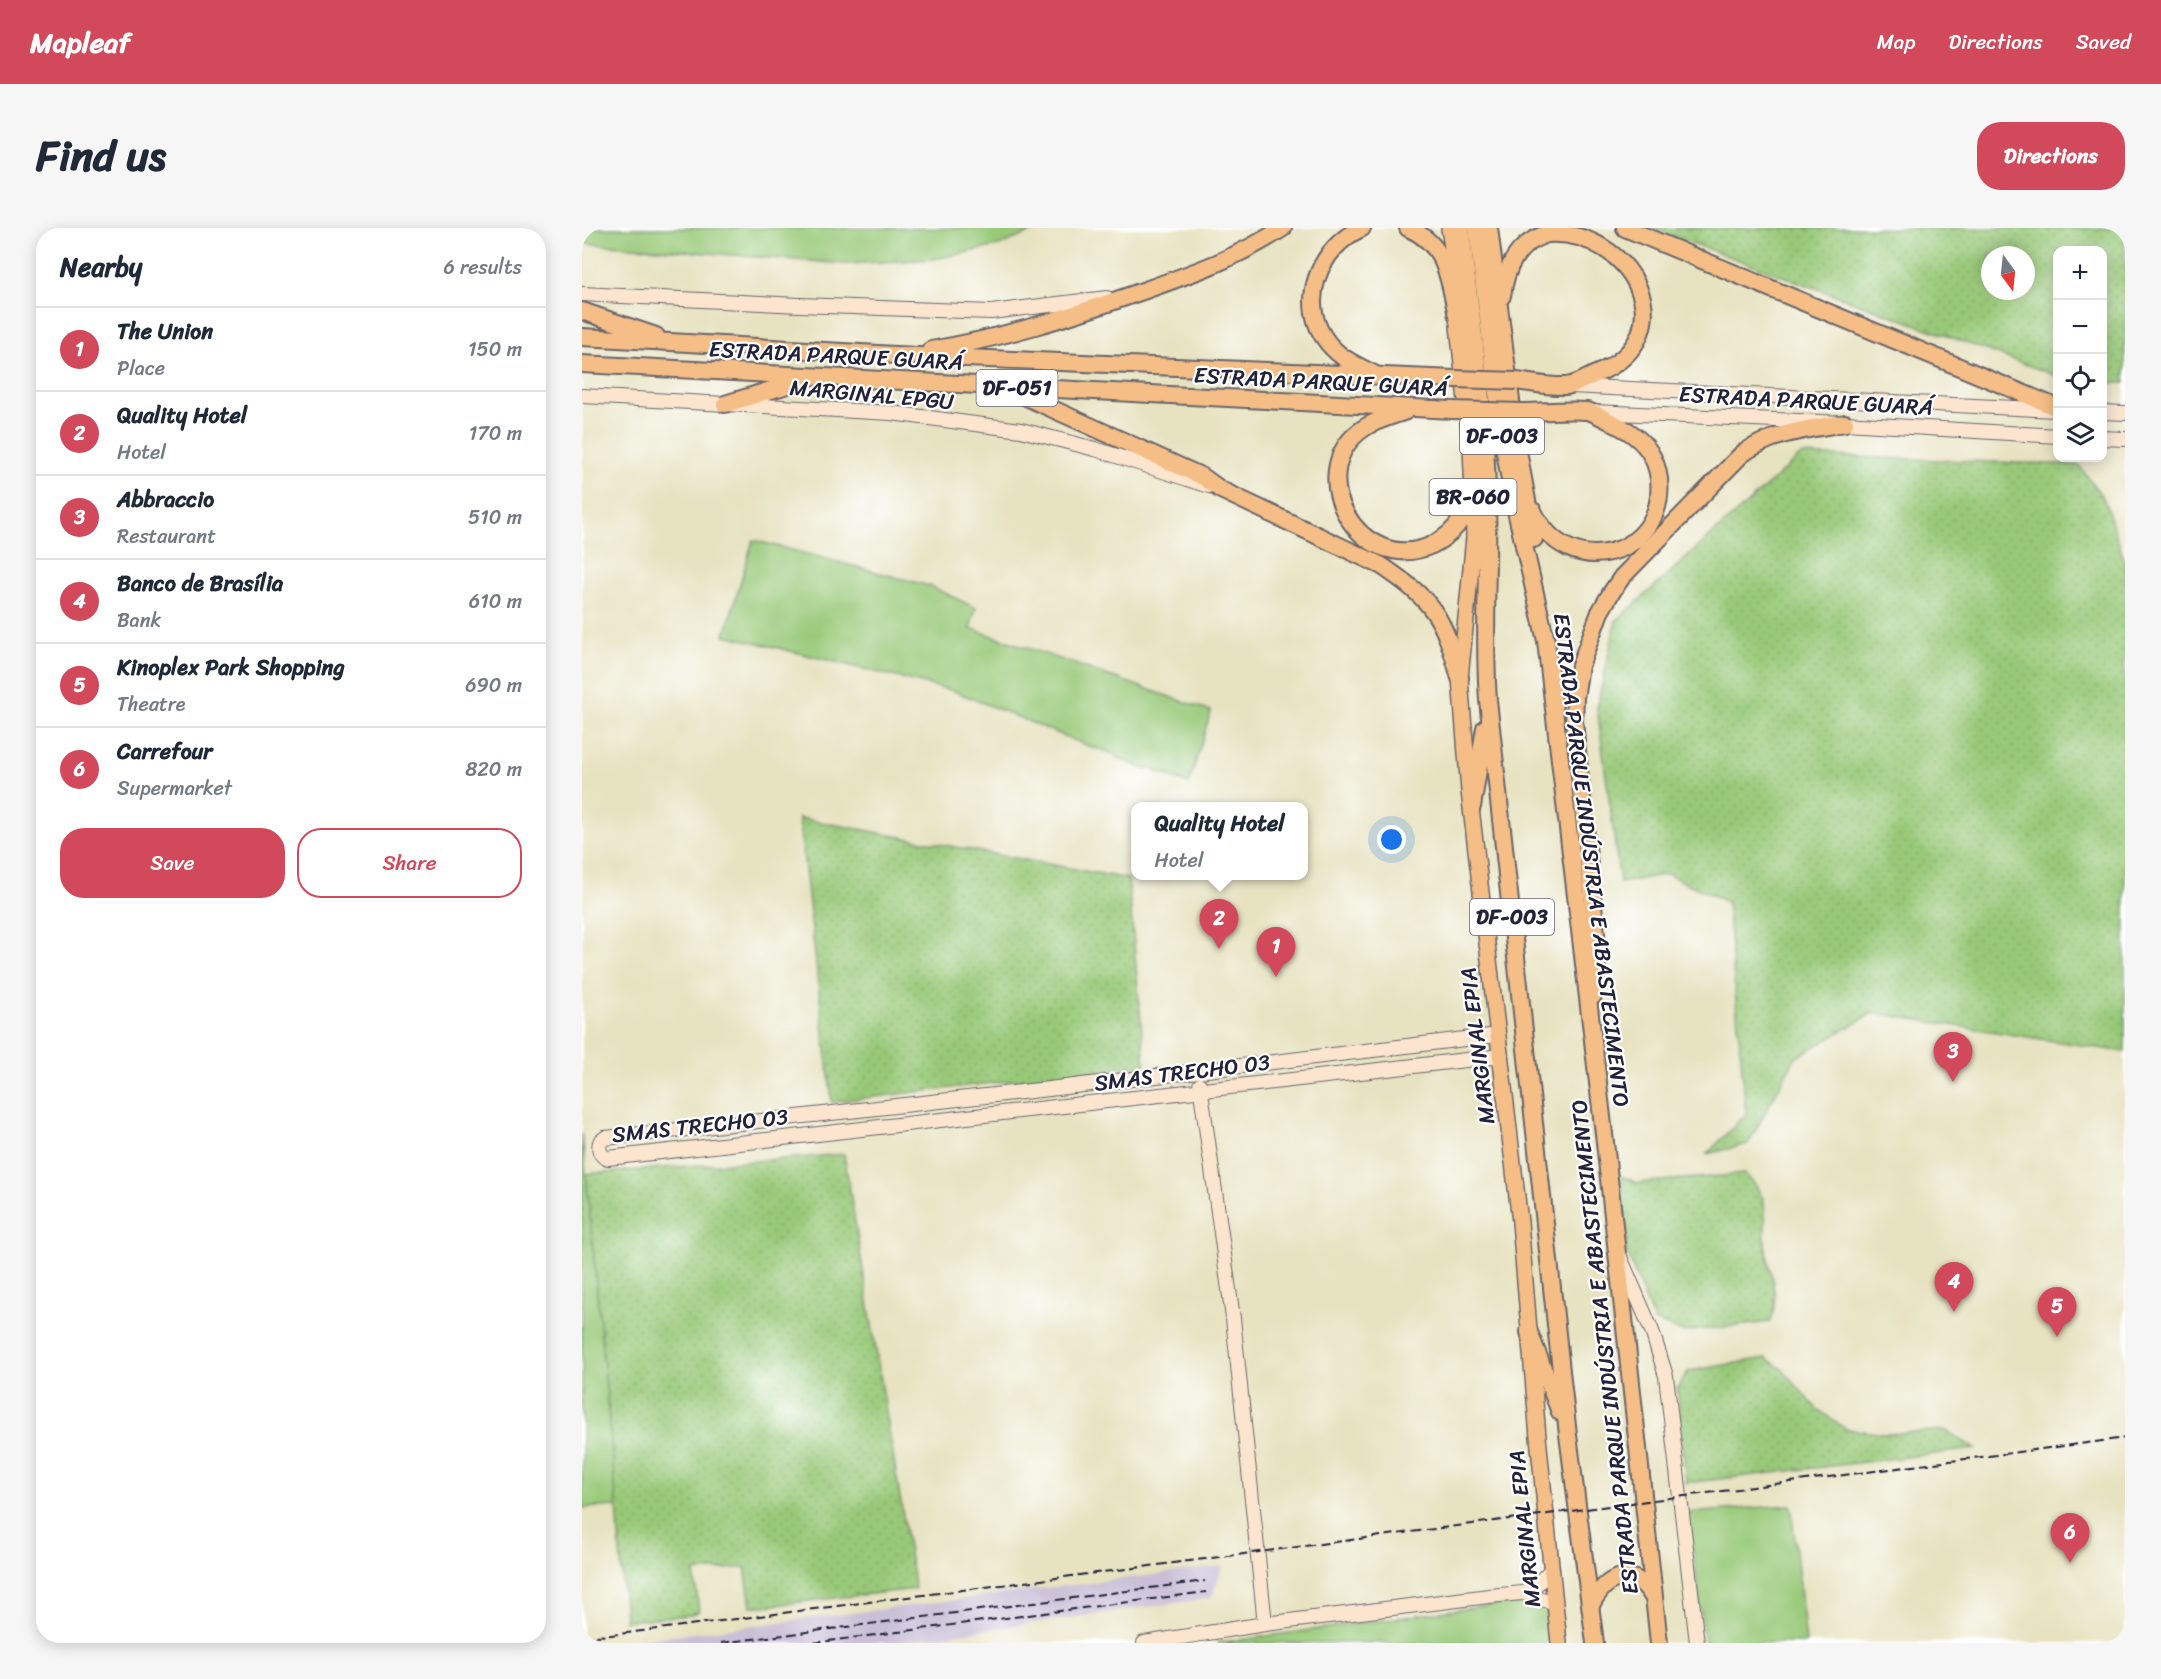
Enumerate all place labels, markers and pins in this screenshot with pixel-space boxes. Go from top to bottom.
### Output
pin: 2 [1200,900,1238,949]
pin: 1 [1256,928,1296,977]
pin: 3 [1934,1032,1972,1082]
pin: 4 [1934,1262,1974,1312]
pin: 5 [2038,1288,2076,1337]
pin: 6 [2050,1514,2090,1563]

